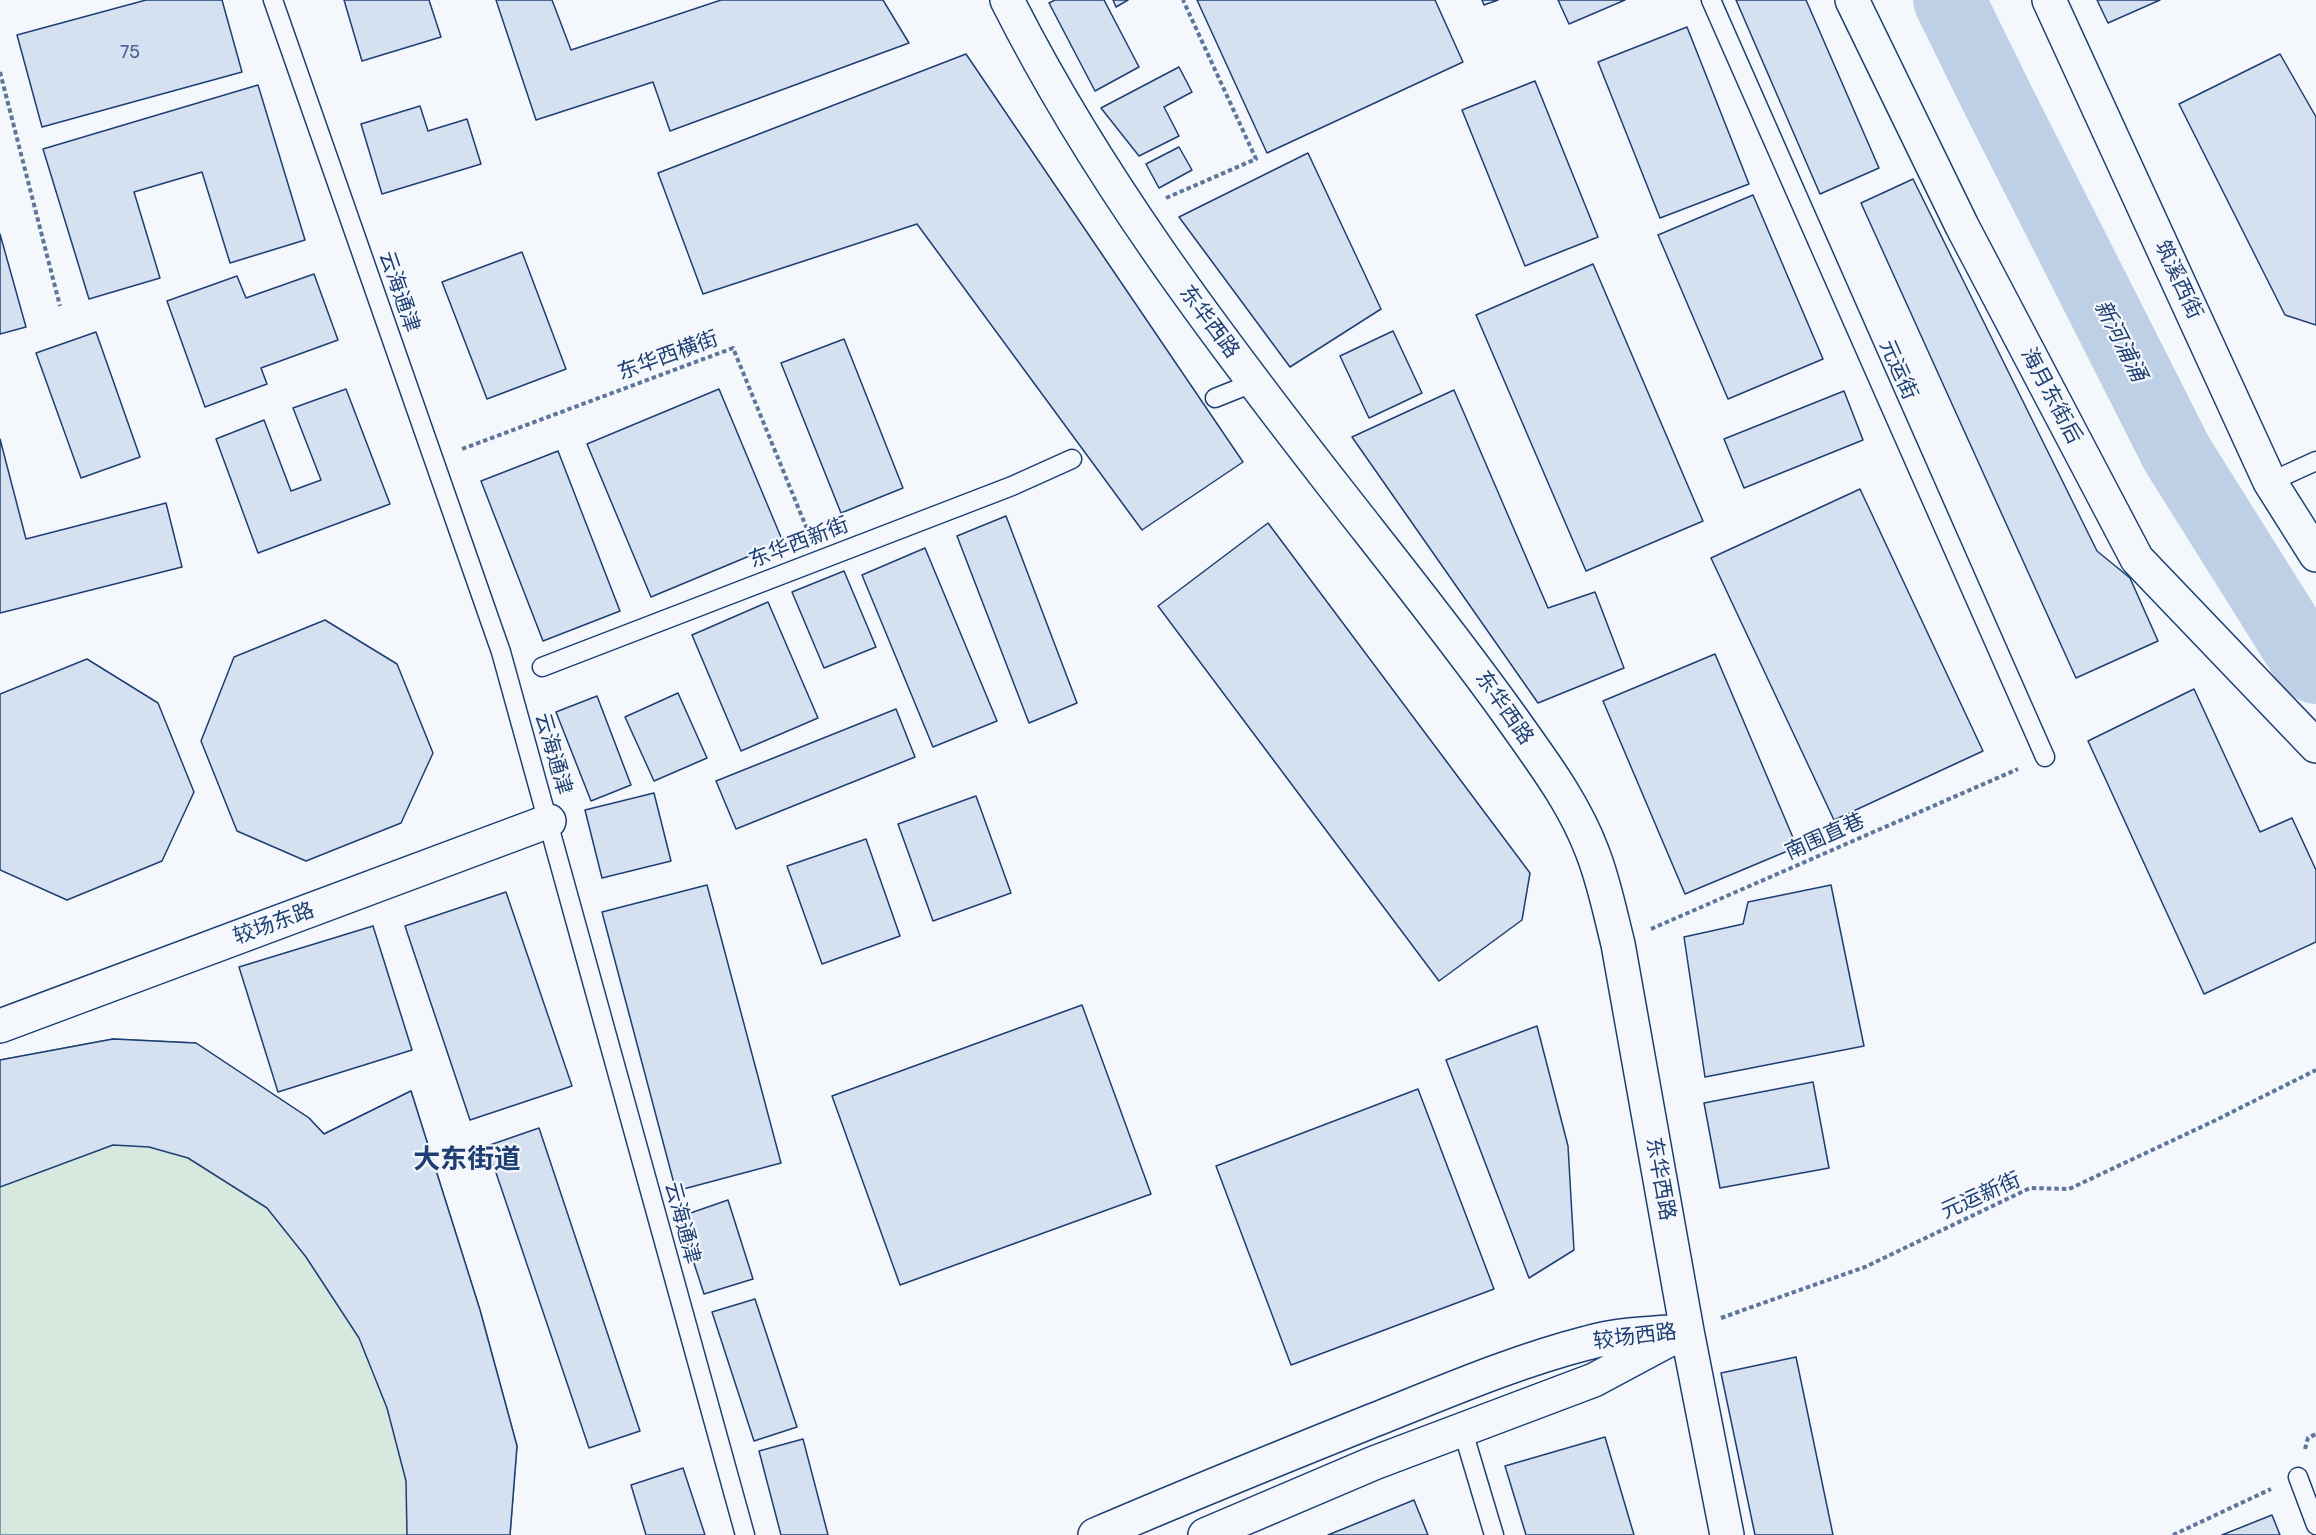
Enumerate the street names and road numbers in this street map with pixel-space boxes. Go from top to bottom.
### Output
street label: 筑溪西街 [2149,237,2207,323]
street label: 云海通津 [373,248,425,336]
street label: 东华西路 [1174,281,1244,363]
street label: 东华西横街 [614,326,722,386]
street label: 元运街 [1874,336,1922,404]
street label: 海月东街后 [2015,344,2087,448]
street label: 东华西新街 [745,512,853,574]
street label: 东华西路 [1470,666,1538,750]
street label: 云海通津 [529,710,577,798]
street label: 南围直巷 [1782,808,1868,866]
street label: 较场东路 [230,898,318,950]
street label: 东华西路 [1640,1135,1680,1223]
street label: 元运新街 [1938,1167,2024,1225]
street label: 云海通津 [659,1179,705,1267]
street label: 较场西路 [1592,1319,1678,1355]

